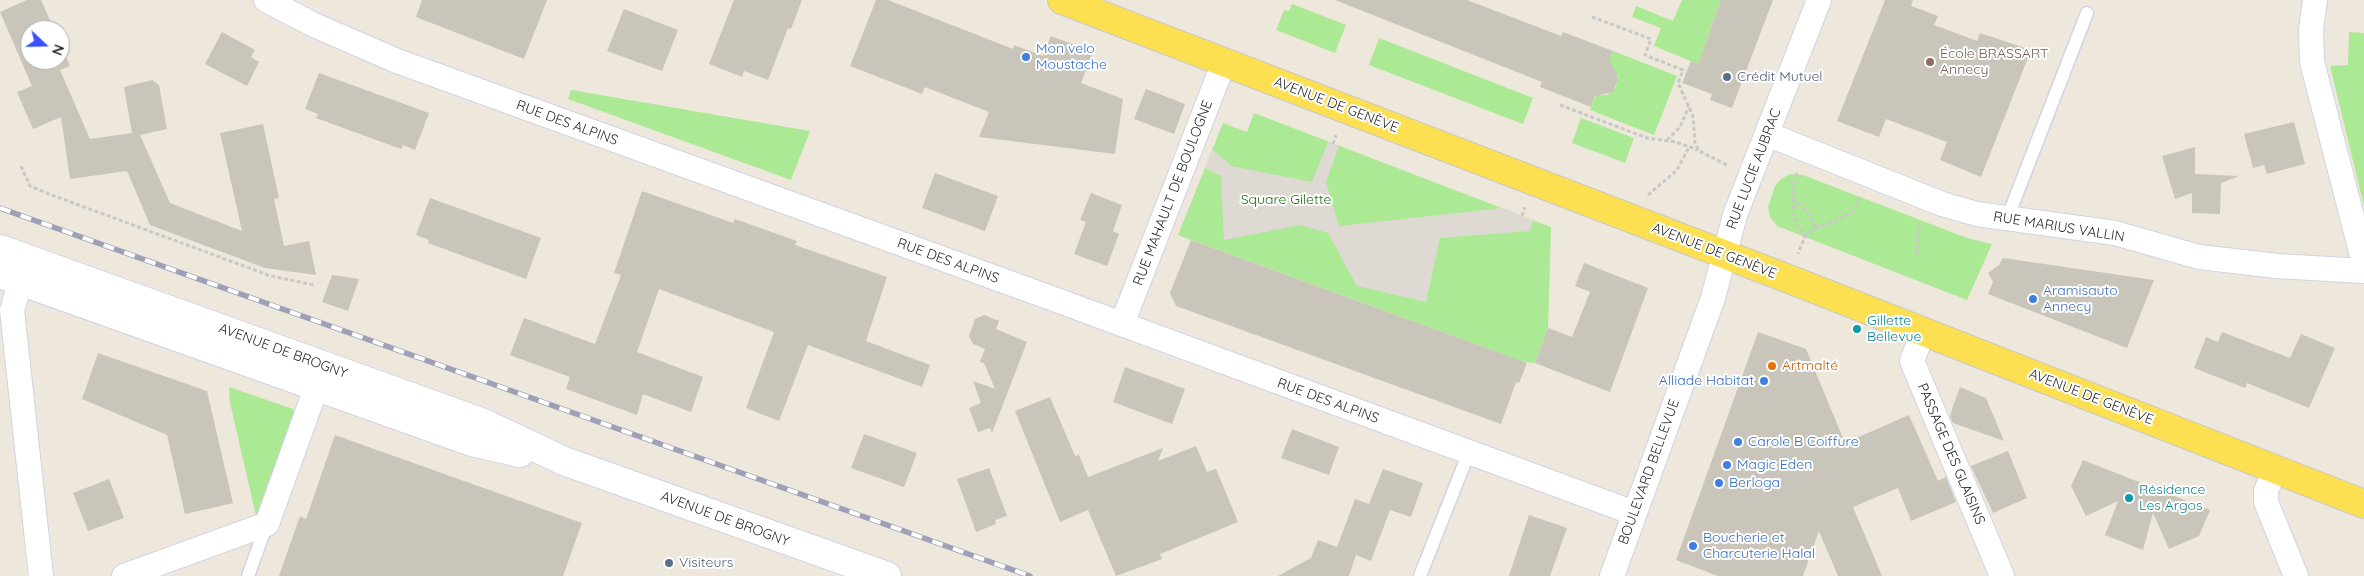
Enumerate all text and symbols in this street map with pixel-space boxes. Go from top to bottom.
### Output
north arrow [20,20,70,70]
place label: Mon velo Moustache [1036,41,1107,74]
text: N [48,42,68,58]
place label: École BRASSART Annecy [1940,46,2048,78]
marker: Mon velo Moustache [1020,51,1032,63]
marker: École BRASSART Annecy [1924,56,1936,68]
place label: Crédit Mutuel [1737,69,1823,85]
marker: Crédit Mutuel [1721,71,1733,83]
street label: AVENUE DE GENÈVE [1271,74,1401,136]
street label: RUE DES ALPINS [514,97,620,149]
street label: RUE MAHAULT DE BOULOGNE [1130,98,1216,288]
street label: RUE LUCIE AUBRAC [1723,106,1785,232]
park label: Square Gilette [1241,192,1331,208]
street label: RUE MARIUS VALLIN [1992,208,2126,246]
street label: AVENUE DE GENÈVE [1649,220,1779,282]
street label: RUE DES ALPINS [895,235,1001,287]
place label: Aramisauto Annecy [2043,283,2118,316]
marker: Aramisauto Annecy [2027,293,2039,305]
place label: Gillette Bellevue [1867,313,1921,346]
street label: AVENUE DE BROGNY [216,320,350,382]
marker: Gillette Bellevue [1851,323,1863,335]
place label: Artmalté [1782,358,1838,374]
marker: Artmalté [1766,360,1778,372]
street label: AVENUE DE GENÈVE [2026,366,2156,428]
place label: Alliade Habitat [1659,373,1754,389]
street label: RUE DES ALPINS [1275,375,1381,427]
marker: Alliade Habitat [1758,375,1770,387]
street label: PASSAGE DES GLAISINS [1914,381,1988,527]
street label: BOULEVARD BELLEVUE [1615,397,1683,547]
place label: Carole B Coiffure [1748,434,1859,450]
marker: Carole B Coiffure [1732,436,1744,448]
place label: Magic Eden [1737,457,1812,473]
marker: Magic Eden [1721,459,1733,471]
place label: Berloga [1729,475,1780,491]
marker: Berloga [1713,477,1725,489]
place label: Résidence Les Argos [2139,482,2205,514]
street label: AVENUE DE BROGNY [658,488,792,550]
marker: Résidence Les Argos [2123,492,2135,504]
place label: Boucherie et Charcuterie Halal [1703,530,1815,562]
marker: Boucherie et Charcuterie Halal [1687,540,1699,552]
place label: Visiteurs [679,555,733,571]
marker: Visiteurs [663,557,675,569]

